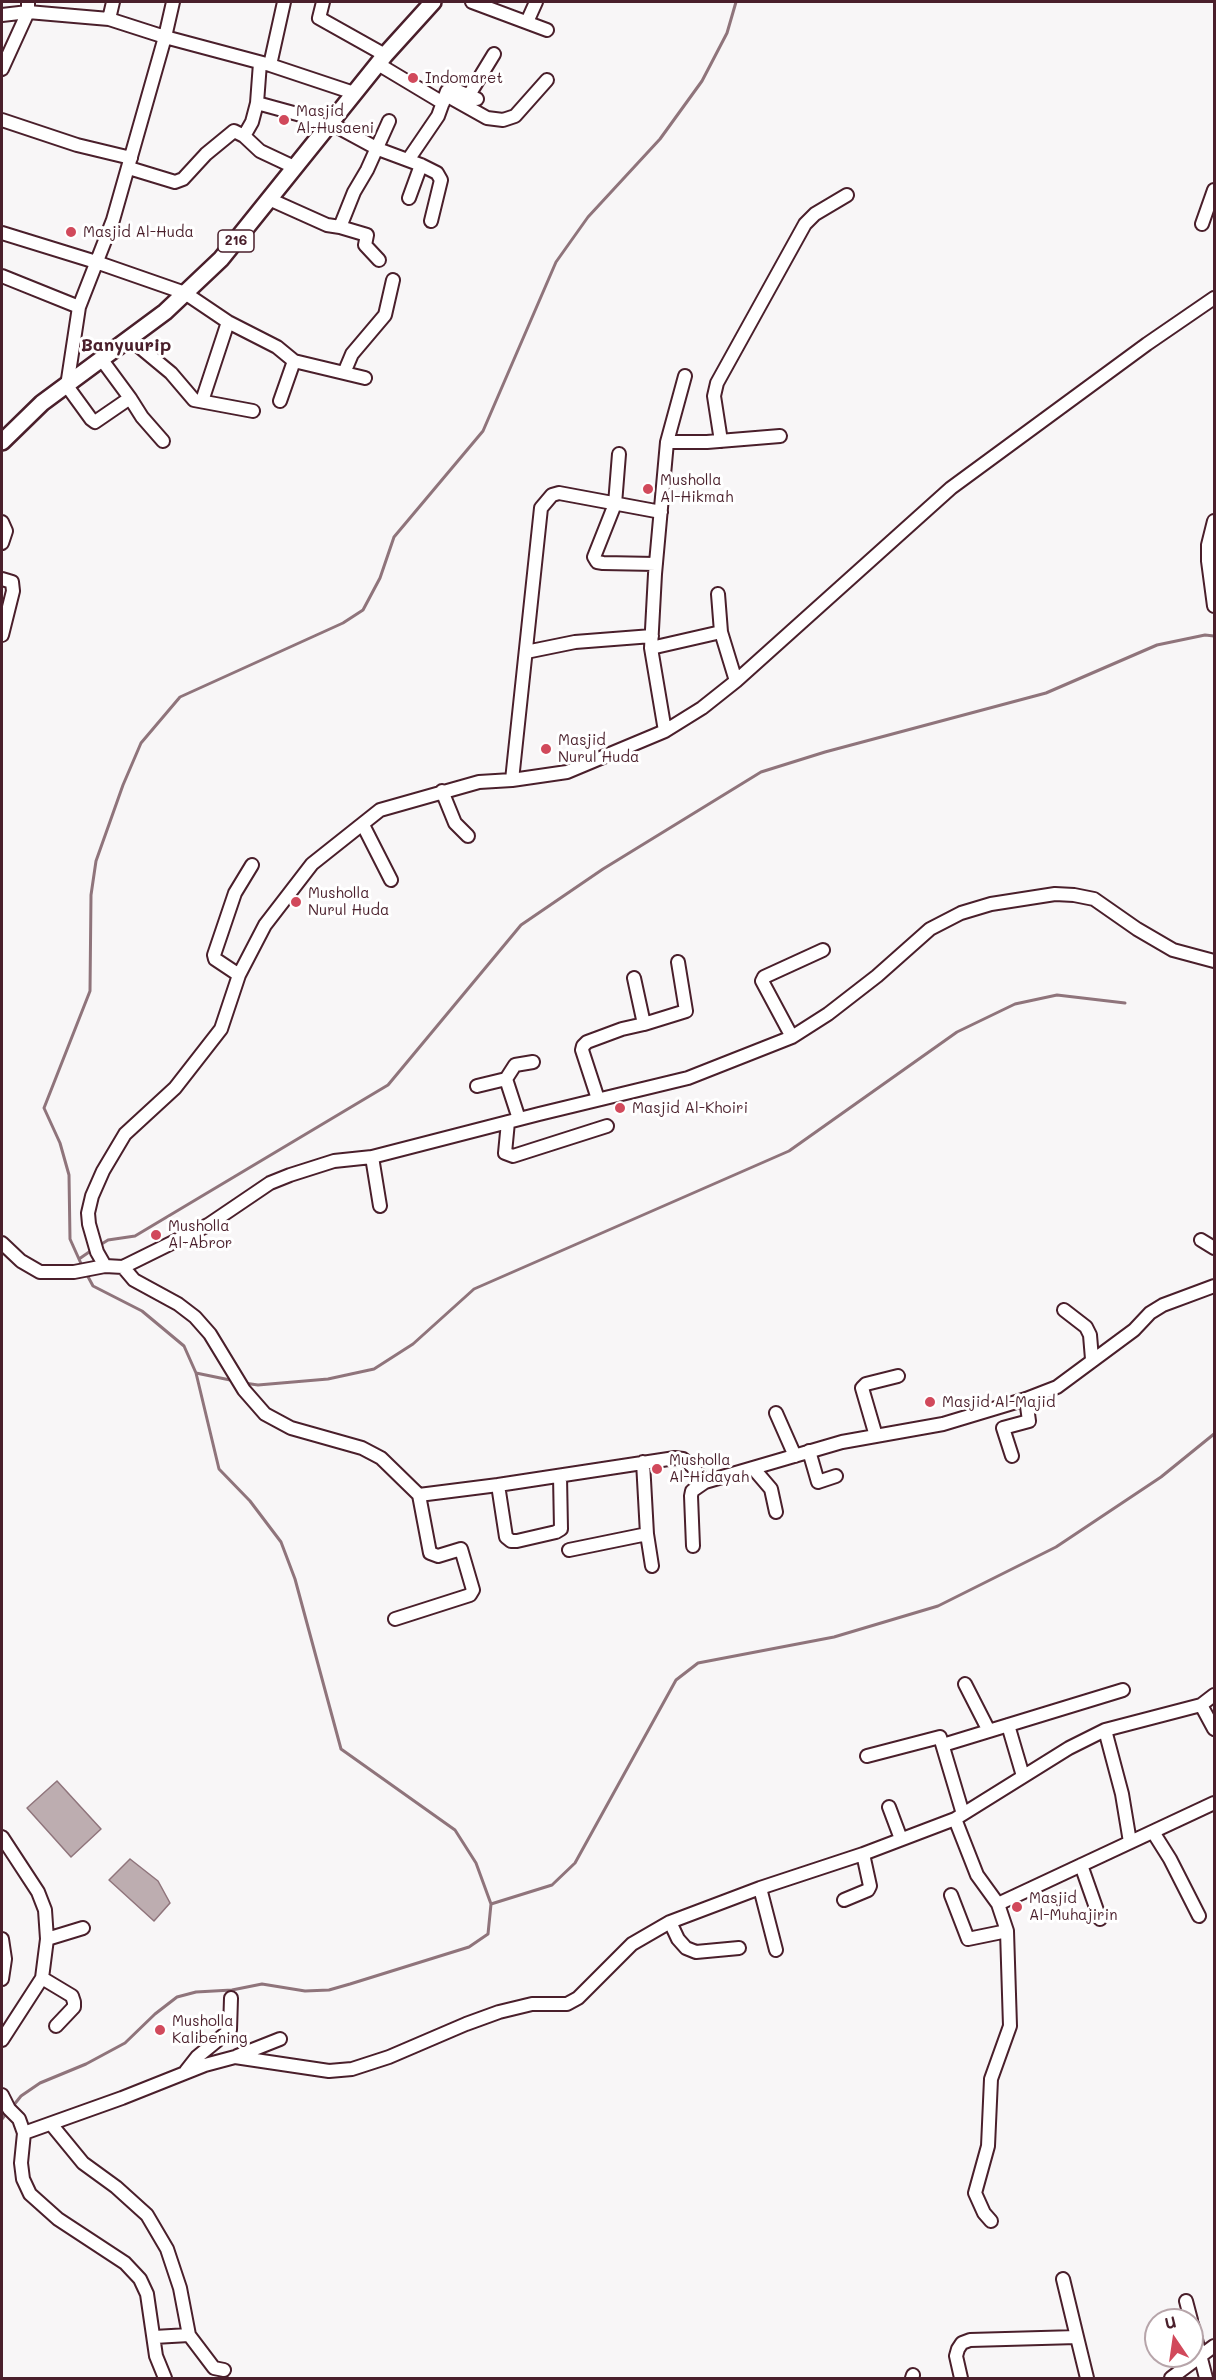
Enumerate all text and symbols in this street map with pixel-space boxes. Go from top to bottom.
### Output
place label: Indomaret [425,69,503,87]
marker: Indomaret [406,71,420,85]
place label: Masjid Al-Husaeni [296,102,374,137]
marker: Masjid Al-Husaeni [277,113,291,127]
place label: Masjid Al-Huda [83,223,194,241]
marker: Masjid Al-Huda [64,225,78,239]
road number: 216 [218,230,254,252]
district label: Banyuurip [81,334,171,356]
place label: Musholla Al-Hikmah [660,471,733,506]
marker: Musholla Al-Hikmah [641,482,655,496]
place label: Masjid Nurul Huda [558,731,639,766]
marker: Masjid Nurul Huda [539,742,553,756]
place label: Musholla Nurul Huda [308,884,389,919]
marker: Musholla Nurul Huda [289,895,303,909]
place label: Masjid Al-Khoiri [632,1099,748,1117]
marker: Masjid Al-Khoiri [613,1101,627,1115]
place label: Musholla Al-Abror [168,1217,232,1252]
marker: Musholla Al-Abror [149,1228,163,1242]
place label: Masjid Al-Majid [942,1393,1055,1411]
marker: Masjid Al-Majid [923,1395,937,1409]
place label: Musholla Al-Hidayah [669,1451,749,1486]
marker: Musholla Al-Hidayah [650,1462,664,1476]
place label: Masjid Al-Muhajirin [1029,1889,1117,1924]
marker: Masjid Al-Muhajirin [1010,1900,1024,1914]
place label: Musholla Kalibening [172,2012,248,2047]
marker: Musholla Kalibening [153,2023,167,2037]
north arrow [1144,2308,1204,2368]
text: U [1162,2310,1178,2333]

